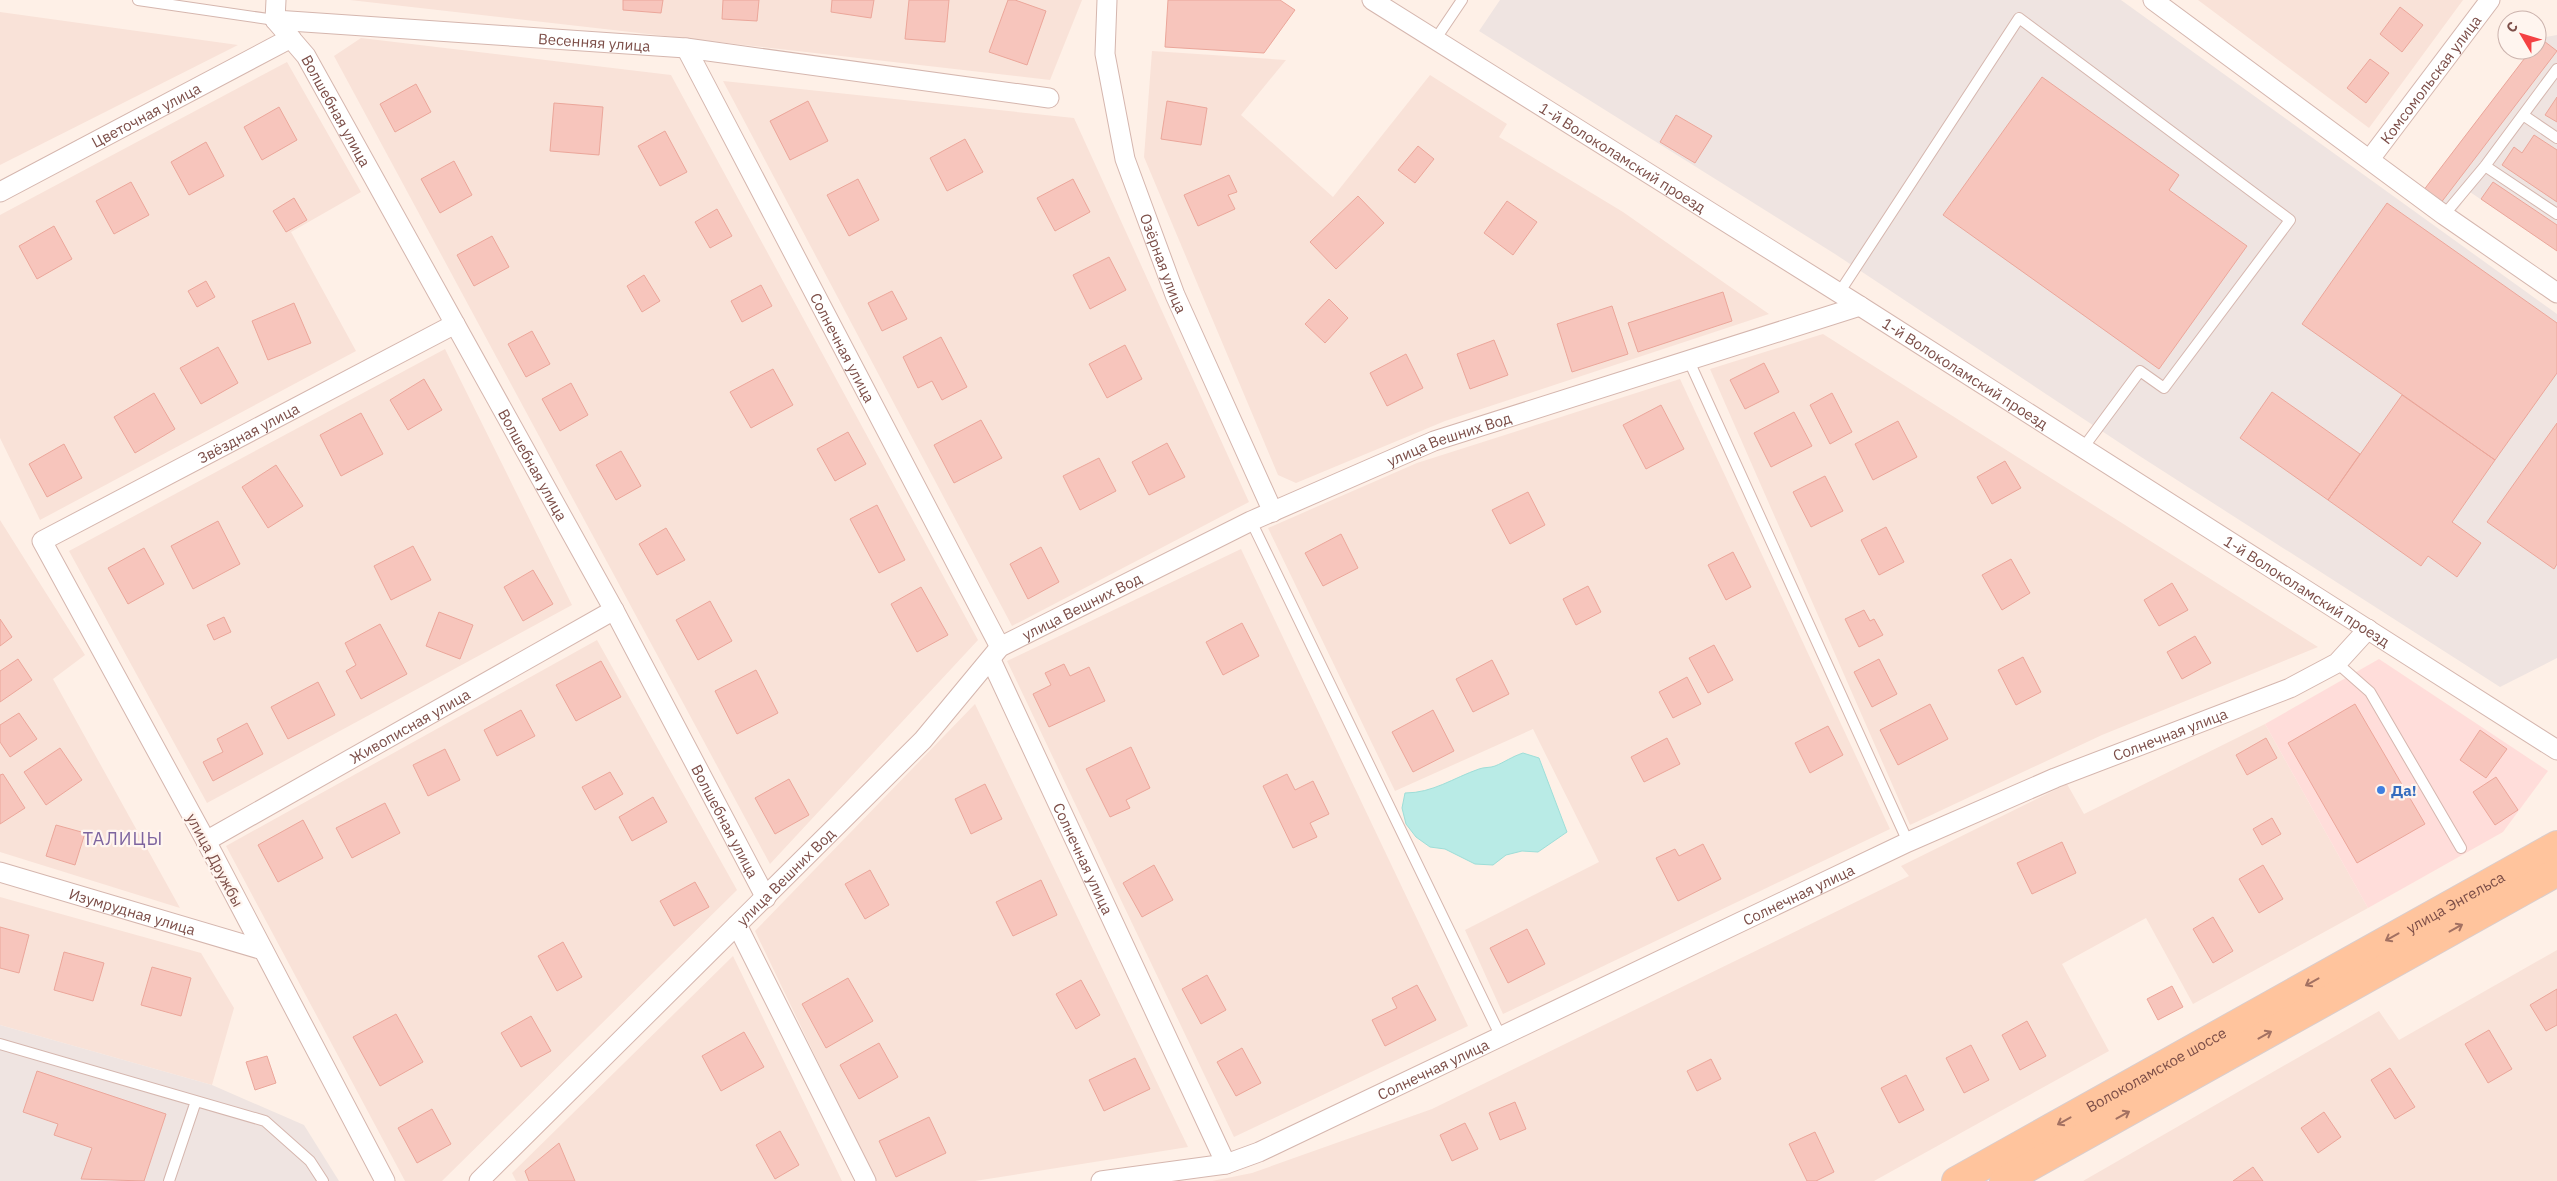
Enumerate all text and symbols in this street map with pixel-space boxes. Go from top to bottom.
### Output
north arrow [2497,10,2547,60]
street label: Комсомольская улица [2376,11,2485,147]
text: С [2502,18,2522,36]
street label: Весенняя улица [537,28,651,55]
street label: Волшебная улица [298,51,375,170]
street label: Цветочная улица [88,78,204,151]
street label: 1-й Волоколамский проезд [1536,98,1710,217]
street label: Озёрная улица [1136,211,1191,316]
street label: Солнечная улица [806,289,880,406]
street label: 1-й Волоколамский проезд [1879,313,2052,433]
street label: Звёздная улица [194,398,302,467]
street label: Волшебная улица [494,405,572,524]
street label: улица Вешних Вод [1384,408,1514,470]
street label: 1-й Волоколамский проезд [2220,531,2394,651]
street label: улица Вешних Вод [1019,568,1145,644]
street label: Живописная улица [346,684,473,767]
street label: Солнечная улица [2110,703,2230,765]
street label: Волшебная улица [688,761,763,881]
place label: Да! [2391,781,2417,800]
marker: Да! [2375,784,2387,796]
street label: Солнечная улица [1049,799,1118,917]
street label: улица Дружбы [182,810,248,910]
street label: улица Вешних Вод [732,824,839,930]
district label: ТАЛИЦЫ [83,827,163,850]
street label: Солнечная улица [1740,860,1857,929]
street label: улица Энгельса [2403,867,2508,937]
street label: Изумрудная улица [67,884,198,939]
one-way arrow [2449,923,2463,933]
one-way arrow [2386,933,2400,943]
one-way arrow [2305,977,2320,987]
street label: Волоколамское шоссе [2082,1022,2229,1116]
one-way arrow [2258,1030,2272,1040]
street label: Солнечная улица [1374,1034,1492,1104]
one-way arrow [2116,1109,2130,1119]
one-way arrow [2056,1116,2071,1126]

